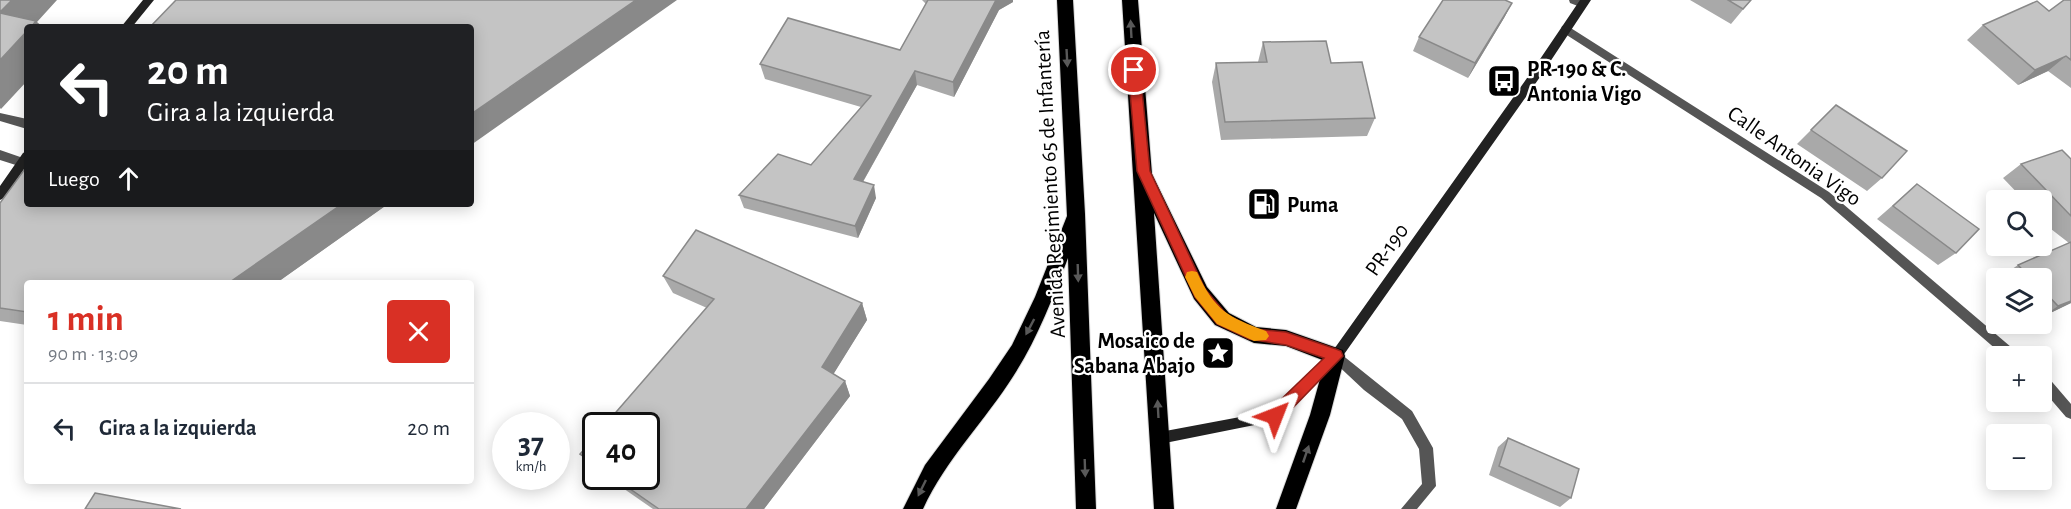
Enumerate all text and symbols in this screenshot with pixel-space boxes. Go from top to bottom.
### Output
one-way arrow [1127,19,1136,38]
street label: Avenida Regimiento 65 de Infantería [1031,29,1069,339]
pin [1108,44,1159,95]
icon: left [48,48,126,126]
one-way arrow [1063,49,1072,68]
text: 20 m [147,50,229,92]
icon: arrive [1117,53,1150,86]
place label: PR-190 & C. Antonia Vigo [1527,58,1642,105]
bus stop icon: PR-190 & C. Antonia Vigo [1486,63,1522,99]
text: Gira a la izquierda [147,99,335,126]
street label: Calle Antonia Vigo [1724,102,1865,210]
icon: ahead [112,162,145,195]
text: Luego [48,168,100,190]
fuel station icon: Puma [1246,186,1282,222]
map controls [1986,190,2052,490]
button: search [1986,190,2052,256]
place label: Puma [1287,194,1339,216]
street label: PR-190 [1361,219,1413,280]
one-way arrow [1073,263,1083,282]
button: layers [1986,268,2052,334]
button: close [387,300,450,363]
text: 1 min [48,301,124,337]
one-way arrow [1025,319,1035,336]
place label: Mosaico de Sabana Abajo [1074,330,1195,378]
place icon: Mosaico de Sabana Abajo [1200,335,1236,371]
text: 90 m · 13:09 [48,344,138,364]
button: + [1986,346,2052,412]
position arrow [1243,384,1307,448]
one-way arrow [1153,399,1162,418]
icon: left [48,412,81,445]
speed limit sign: 40 [582,412,660,490]
text: Gira a la izquierda [99,417,257,439]
text: 20 m [407,417,450,439]
button: − [1986,424,2052,490]
text: 37 [518,429,544,459]
one-way arrow [1301,445,1311,463]
one-way arrow [1080,458,1089,477]
text: km/h [516,459,546,474]
one-way arrow [917,480,926,497]

